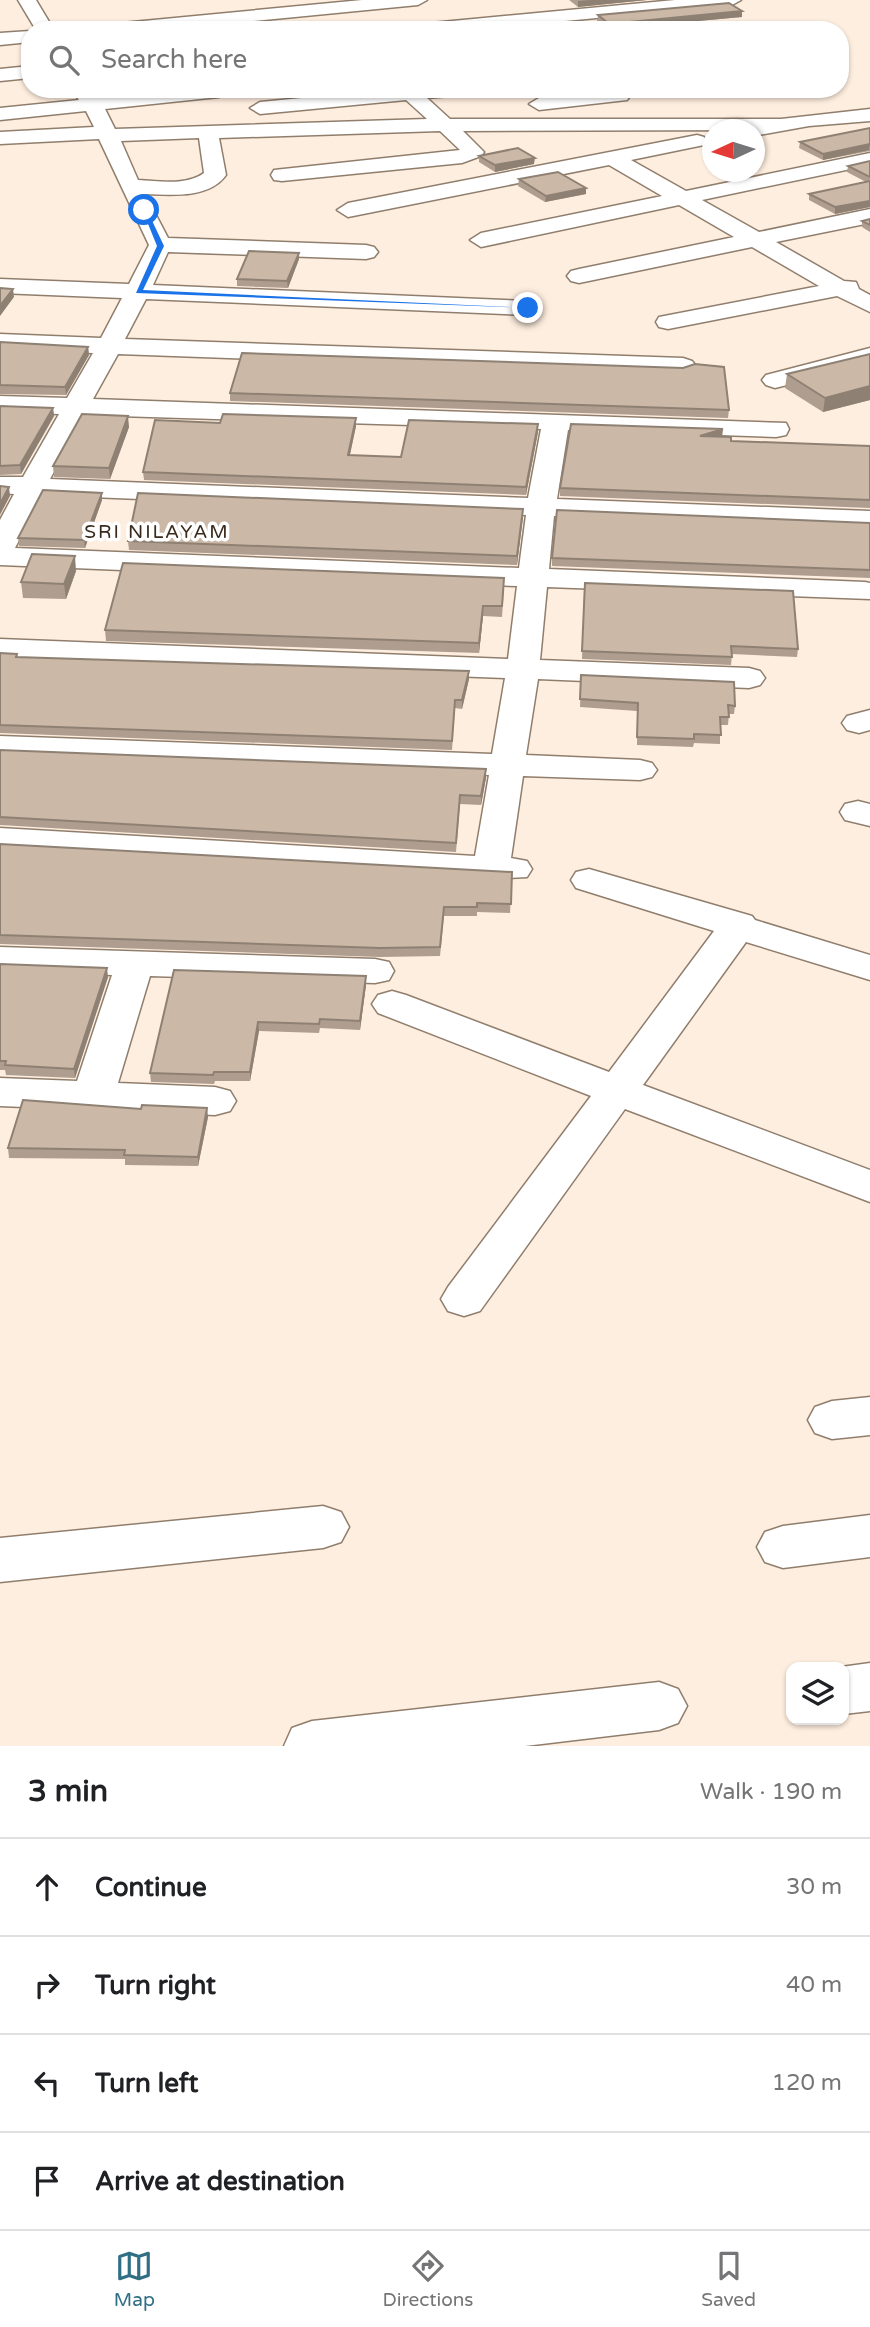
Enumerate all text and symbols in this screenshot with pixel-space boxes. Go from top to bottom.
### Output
search box [21,21,849,98]
icon: search [45,41,83,79]
text: Search here [101,44,247,75]
north arrow [702,119,765,182]
route start [128,194,159,225]
route end [512,292,543,323]
district label: SRI NILAYAM [84,521,230,543]
map controls [786,1662,849,1725]
button: layers [786,1662,849,1725]
text: 3 min [28,1773,108,1810]
text: Walk · 190 m [700,1778,842,1806]
icon: ahead [28,1868,66,1906]
text: Continue [95,1872,207,1903]
text: 30 m [786,1873,842,1901]
icon: right [28,1966,66,2004]
text: Turn right [95,1970,216,2001]
text: 40 m [786,1971,842,1999]
icon: left [28,2064,66,2102]
text: Turn left [95,2068,198,2099]
text: 120 m [772,2069,842,2097]
icon: arrive [28,2162,66,2200]
text: Arrive at destination [95,2166,345,2197]
tab: Map [114,2247,155,2311]
tab: Directions [383,2247,474,2311]
tab: Saved [701,2247,756,2311]

